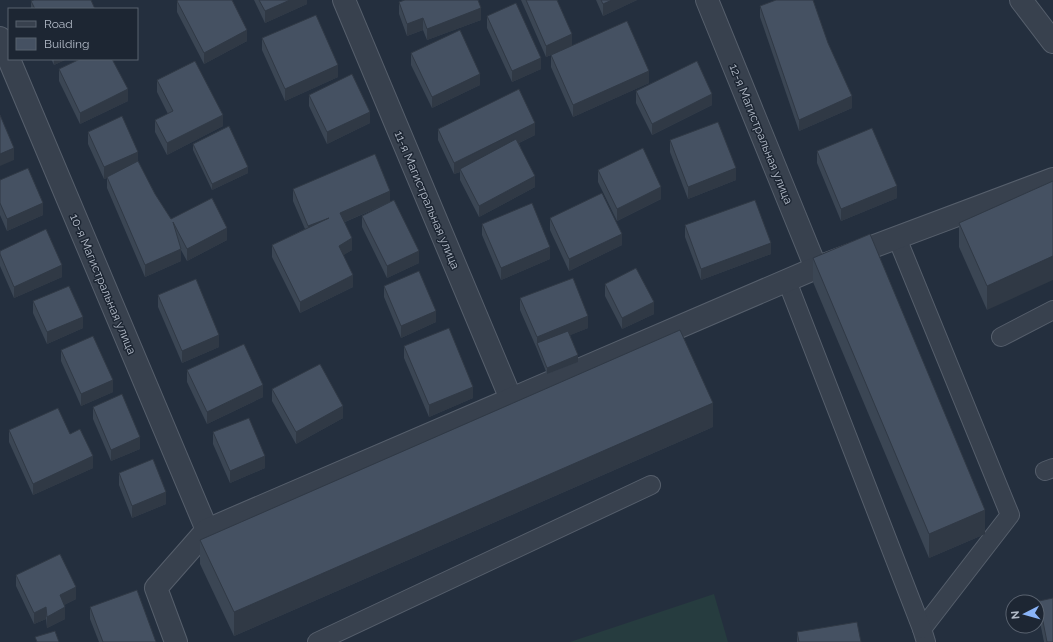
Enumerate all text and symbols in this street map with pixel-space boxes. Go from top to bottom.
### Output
legend [8,8,138,60]
text: Road [44,17,73,31]
text: Building [44,37,90,51]
street label: 12-я Магистральная улица [726,62,796,206]
street label: 11-я Магистральная улица [391,129,463,271]
street label: 10-я Магистральная улица [67,212,139,356]
north arrow [1005,594,1045,634]
text: N [1009,610,1022,620]

